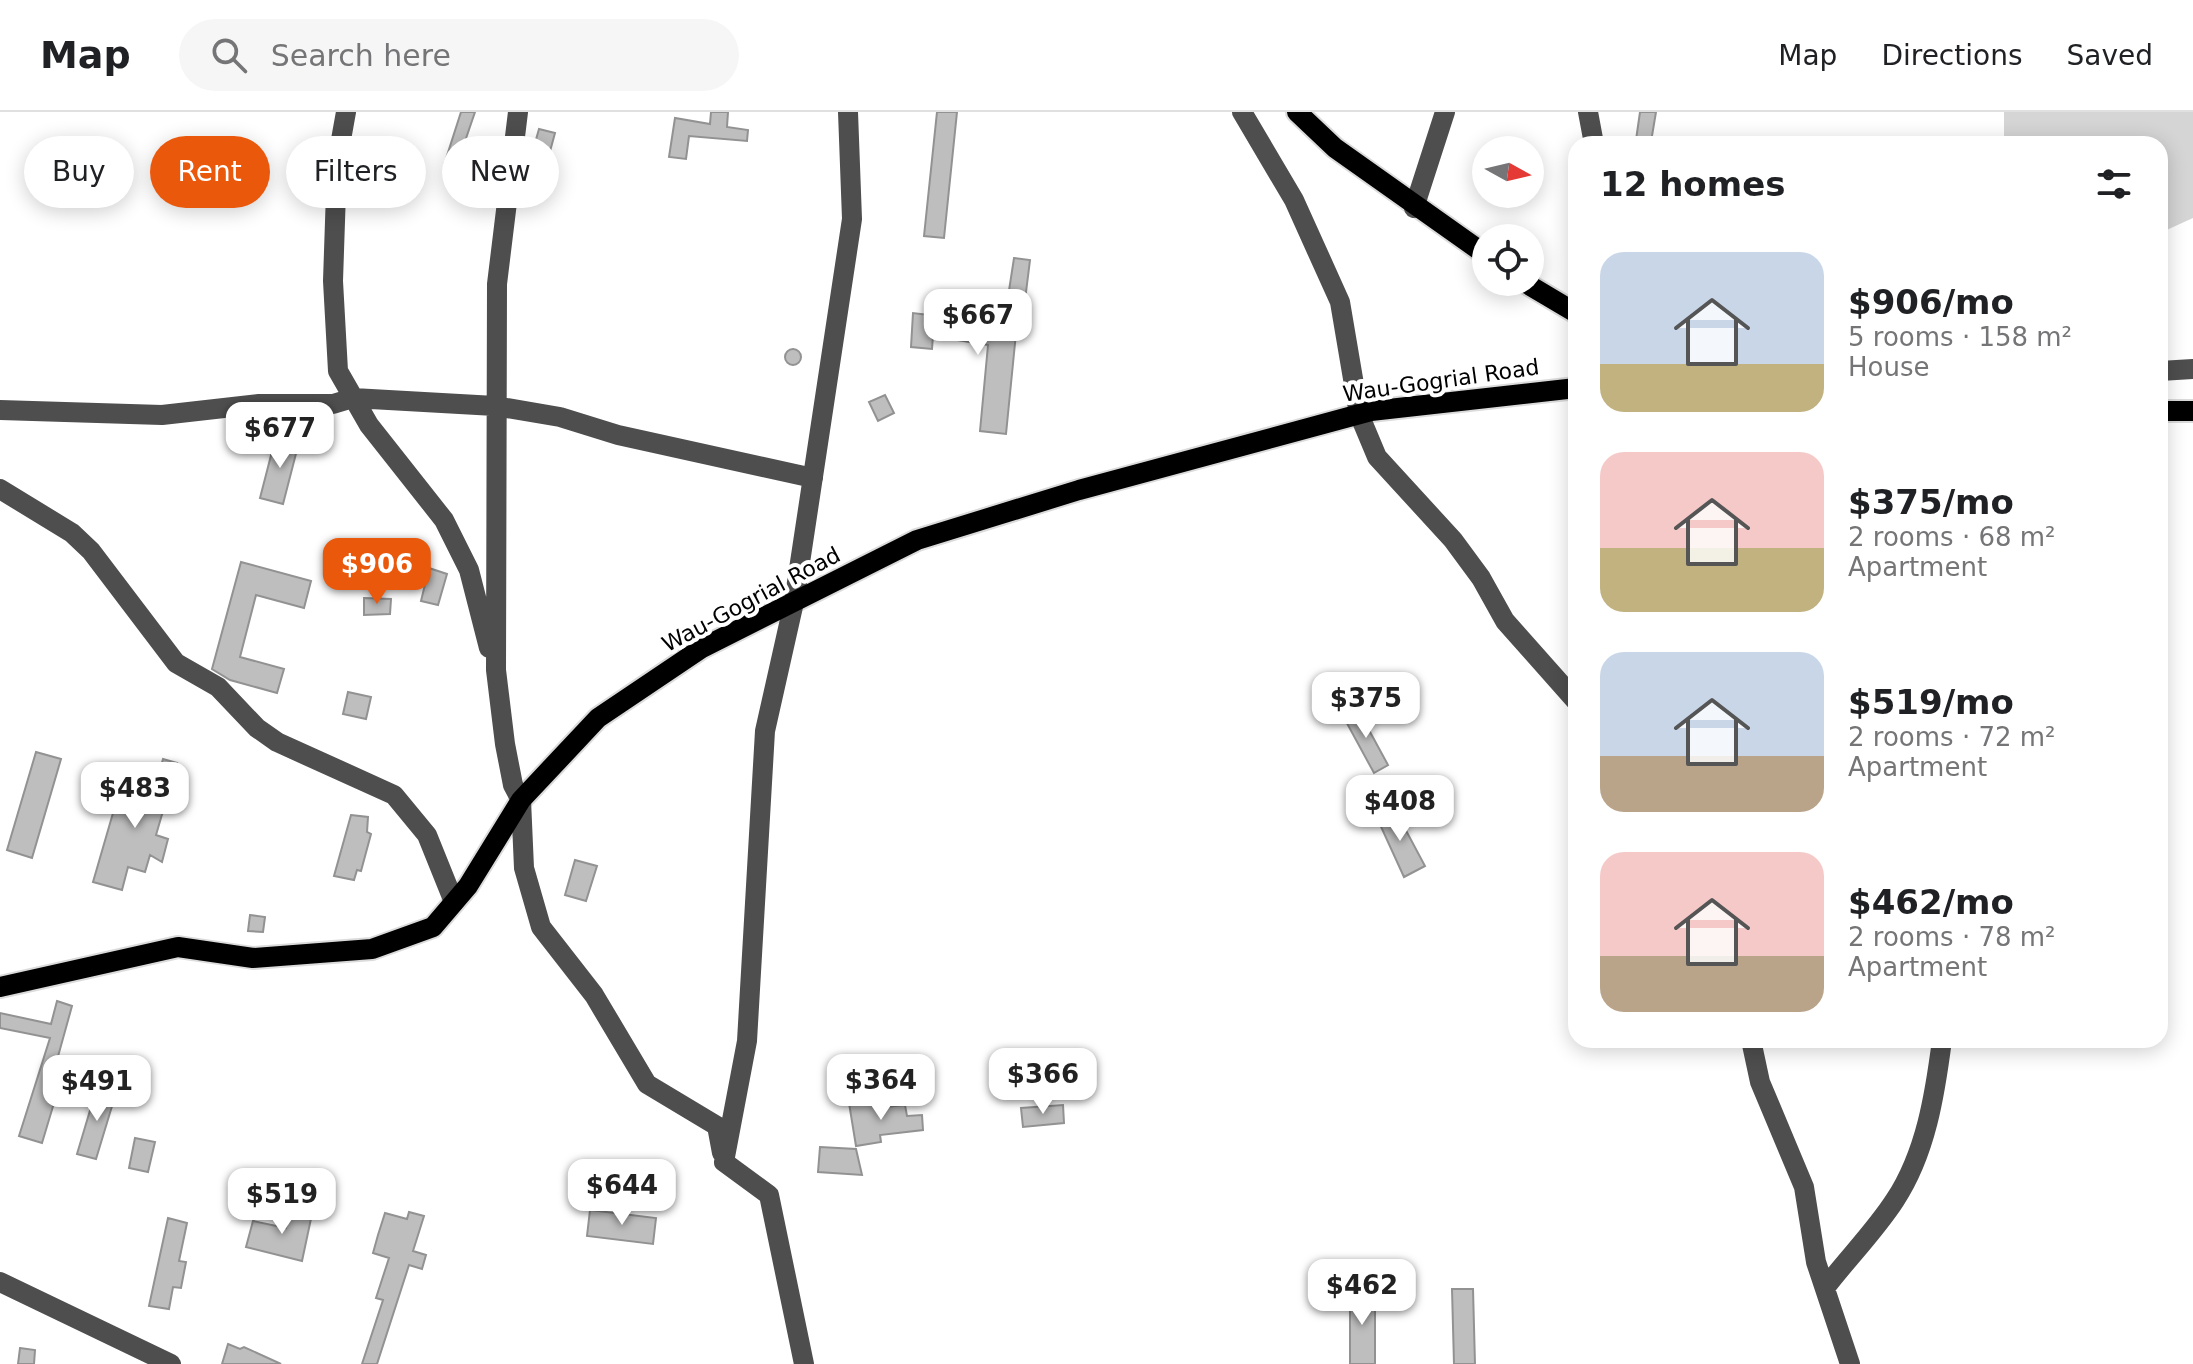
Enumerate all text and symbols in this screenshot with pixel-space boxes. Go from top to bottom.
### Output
search box [179,19,739,91]
text: Map [40,33,131,77]
icon: search [207,33,251,77]
text: Search here [271,38,451,73]
text: Map [1778,39,1837,72]
text: Directions [1881,39,2022,72]
text: Saved [2066,39,2153,72]
chip: Buy [24,136,134,208]
chip: Rent [150,136,270,208]
chip: Filters [286,136,426,208]
chip: New [442,136,559,208]
north arrow [1472,136,1544,208]
map controls [1472,136,1544,296]
icon: filters [2092,162,2136,206]
text: 12 homes [1600,164,1785,204]
button: locate [1472,224,1544,296]
text: $906/mo [1848,282,2014,322]
icon: home [1664,284,1760,380]
pin: $667 [931,289,1025,357]
text: $667 [942,300,1014,330]
text: 5 rooms · 158 m² [1848,322,2072,352]
text: House [1848,352,1929,382]
street label: Wau-Gogrial Road [1341,354,1541,407]
pin: $677 [233,402,327,470]
text: $677 [244,413,316,443]
text: $375/mo [1848,482,2014,522]
icon: home [1664,484,1760,580]
text: 2 rooms · 68 m² [1848,522,2056,552]
pin: $906 [330,538,424,606]
street label: Wau-Gogrial Road [658,542,844,657]
text: $906 [341,549,413,579]
text: Apartment [1848,552,1987,582]
pin: $375 [1319,672,1413,740]
text: $519/mo [1848,682,2014,722]
text: $375 [1330,683,1402,713]
icon: home [1664,684,1760,780]
text: 2 rooms · 72 m² [1848,722,2056,752]
text: Apartment [1848,752,1987,782]
pin: $483 [88,762,182,830]
text: $483 [99,773,171,803]
pin: $408 [1353,775,1447,843]
text: $408 [1364,786,1436,816]
text: $462/mo [1848,882,2014,922]
icon: home [1664,884,1760,980]
text: 2 rooms · 78 m² [1848,922,2056,952]
text: Apartment [1848,952,1987,982]
pin: $366 [996,1048,1090,1116]
pin: $364 [834,1054,928,1122]
pin: $491 [50,1055,144,1123]
text: $366 [1007,1059,1079,1089]
text: $364 [845,1065,917,1095]
text: $491 [61,1066,133,1096]
pin: $644 [575,1159,669,1227]
pin: $519 [235,1168,329,1236]
text: $644 [586,1170,658,1200]
text: $519 [246,1179,318,1209]
pin: $462 [1315,1259,1409,1327]
text: $462 [1326,1270,1398,1300]

